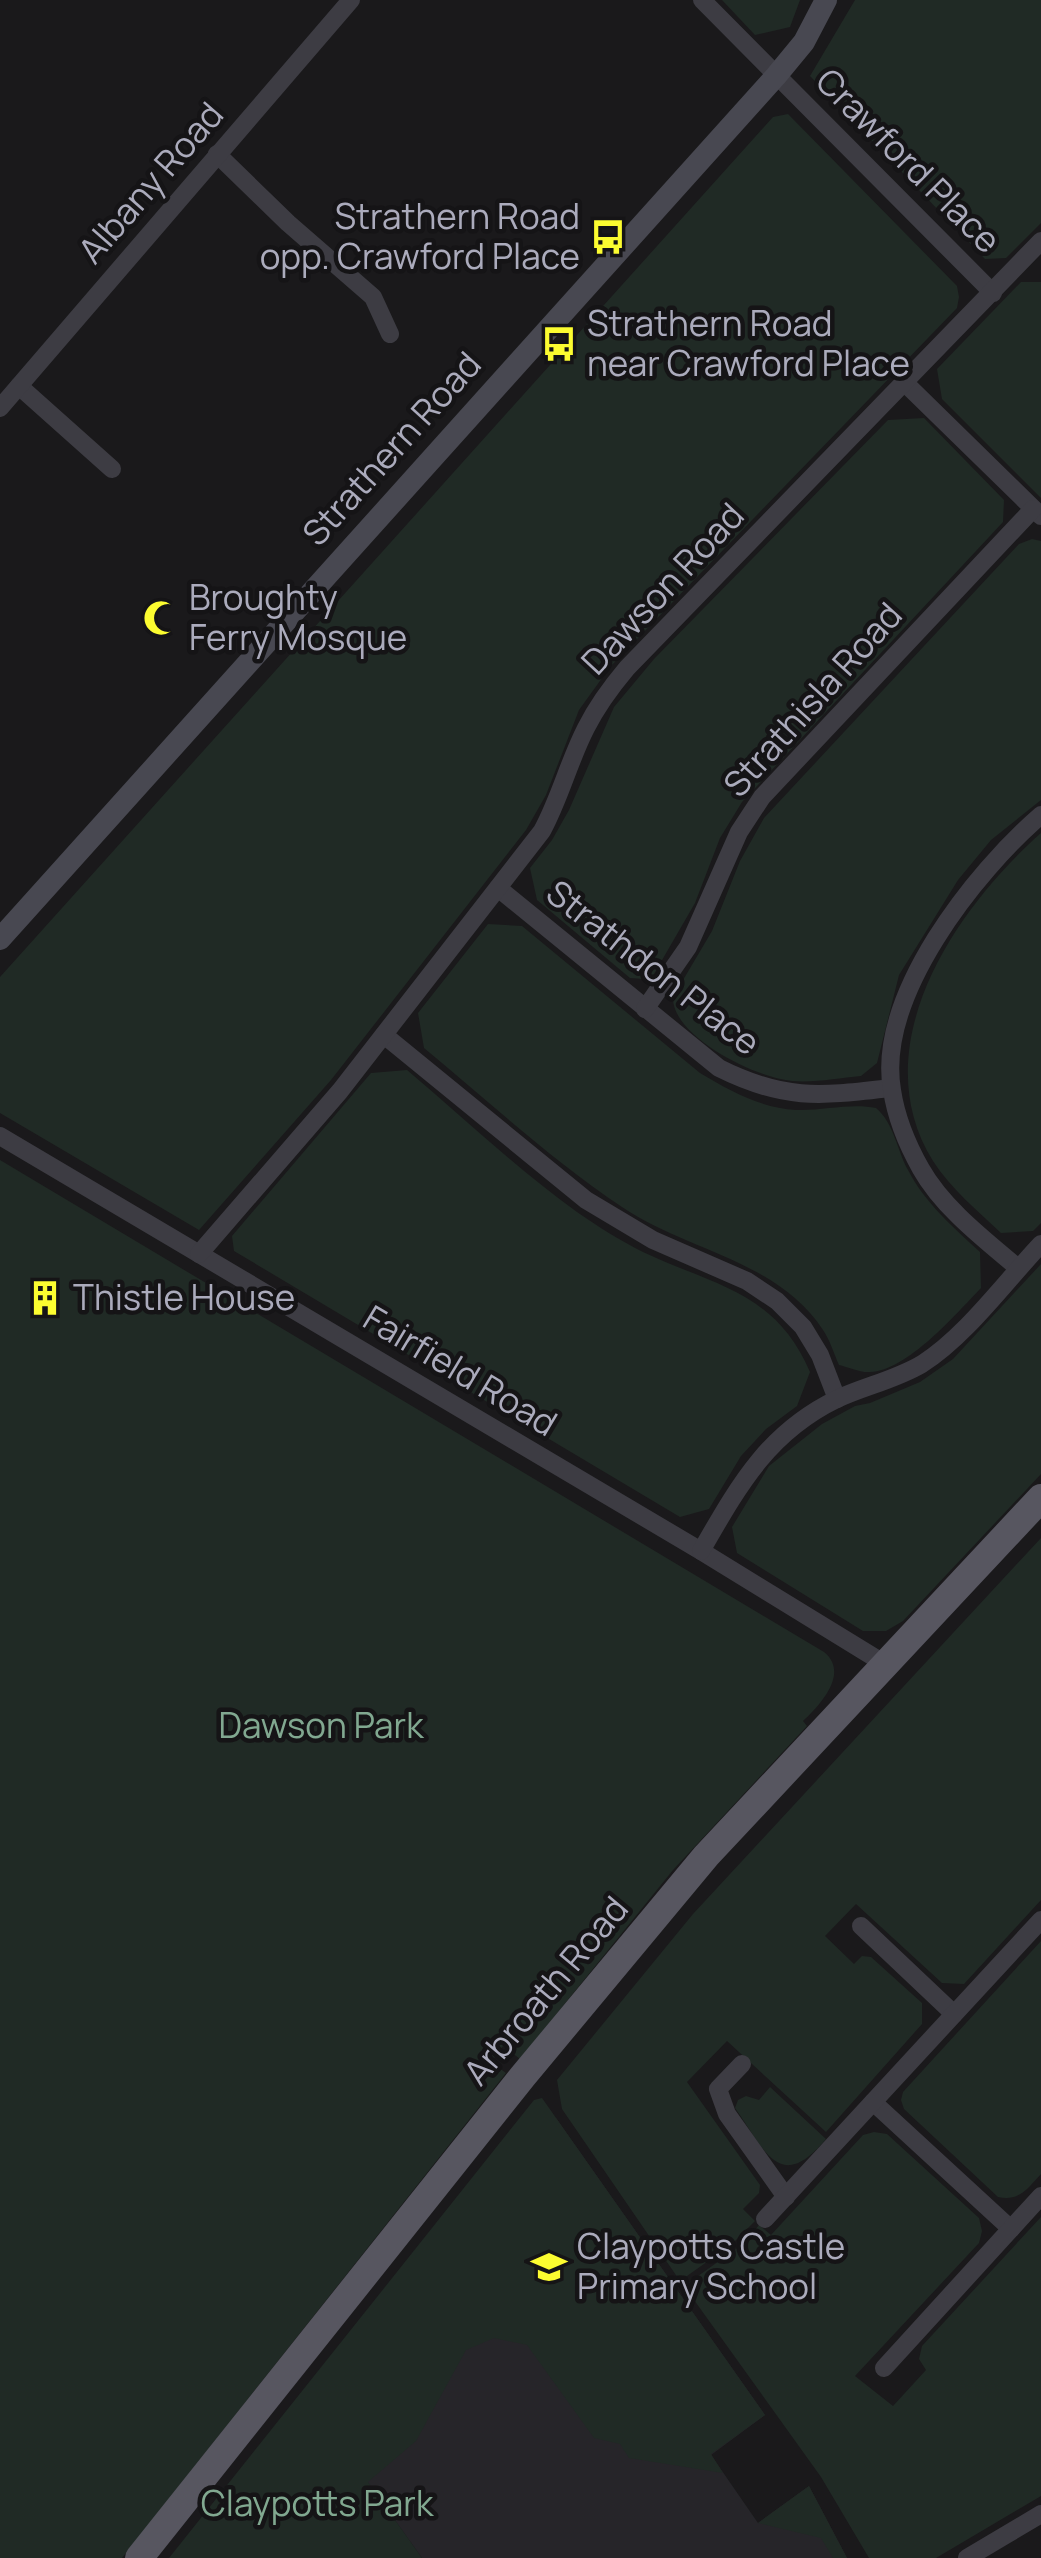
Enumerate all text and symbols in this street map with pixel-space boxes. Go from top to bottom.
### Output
street label: Crawford Place [806,57,1012,263]
street label: Albany Road [67,91,234,273]
place label: Strathern Road opp. Crawford Place [260,192,580,280]
bus stop icon: Strathern Road opp. Crawford Place [589,218,627,256]
place label: Strathern Road near Crawford Place [587,299,910,387]
bus stop icon: Strathern Road near Crawford Place [540,325,578,363]
street label: Strathern Road [291,341,491,556]
street label: Dawson Road [570,492,754,684]
place label: Broughty Ferry Mosque [189,573,407,661]
street label: Strathisla Road [712,592,912,807]
mosque icon: Broughty Ferry Mosque [142,599,180,637]
street label: Strathdon Place [537,869,770,1066]
place label: Thistle House [73,1273,295,1321]
building icon: Thistle House [26,1279,64,1317]
street label: Fairfield Road [355,1294,566,1447]
park label: Dawson Park [218,1701,425,1749]
street label: Arbroath Road [452,1886,638,2095]
place label: Claypotts Castle Primary School [577,2222,845,2310]
school or university icon: Claypotts Castle Primary School [530,2248,568,2286]
park label: Claypotts Park [201,2479,435,2527]

